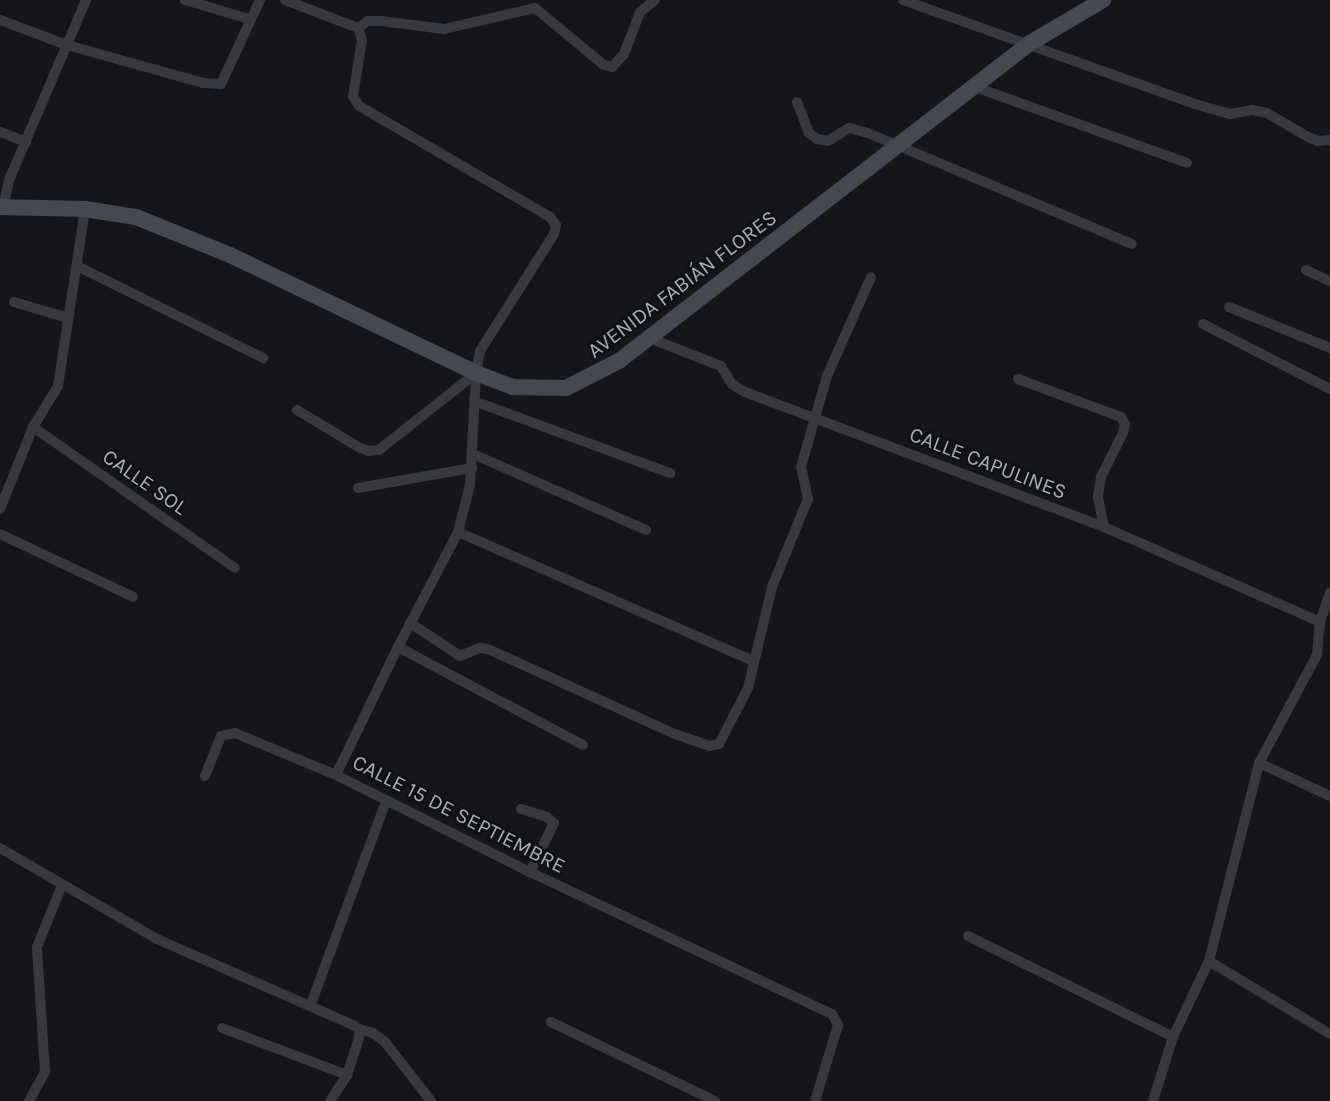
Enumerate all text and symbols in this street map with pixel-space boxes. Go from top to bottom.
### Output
street label: AVENIDA FABIÁN FLORES [582,205,782,363]
street label: CALLE CAPULINES [906,421,1070,505]
street label: CALLE SOL [98,444,192,520]
street label: CALLE 15 DE SEPTIEMBRE [348,749,570,879]

